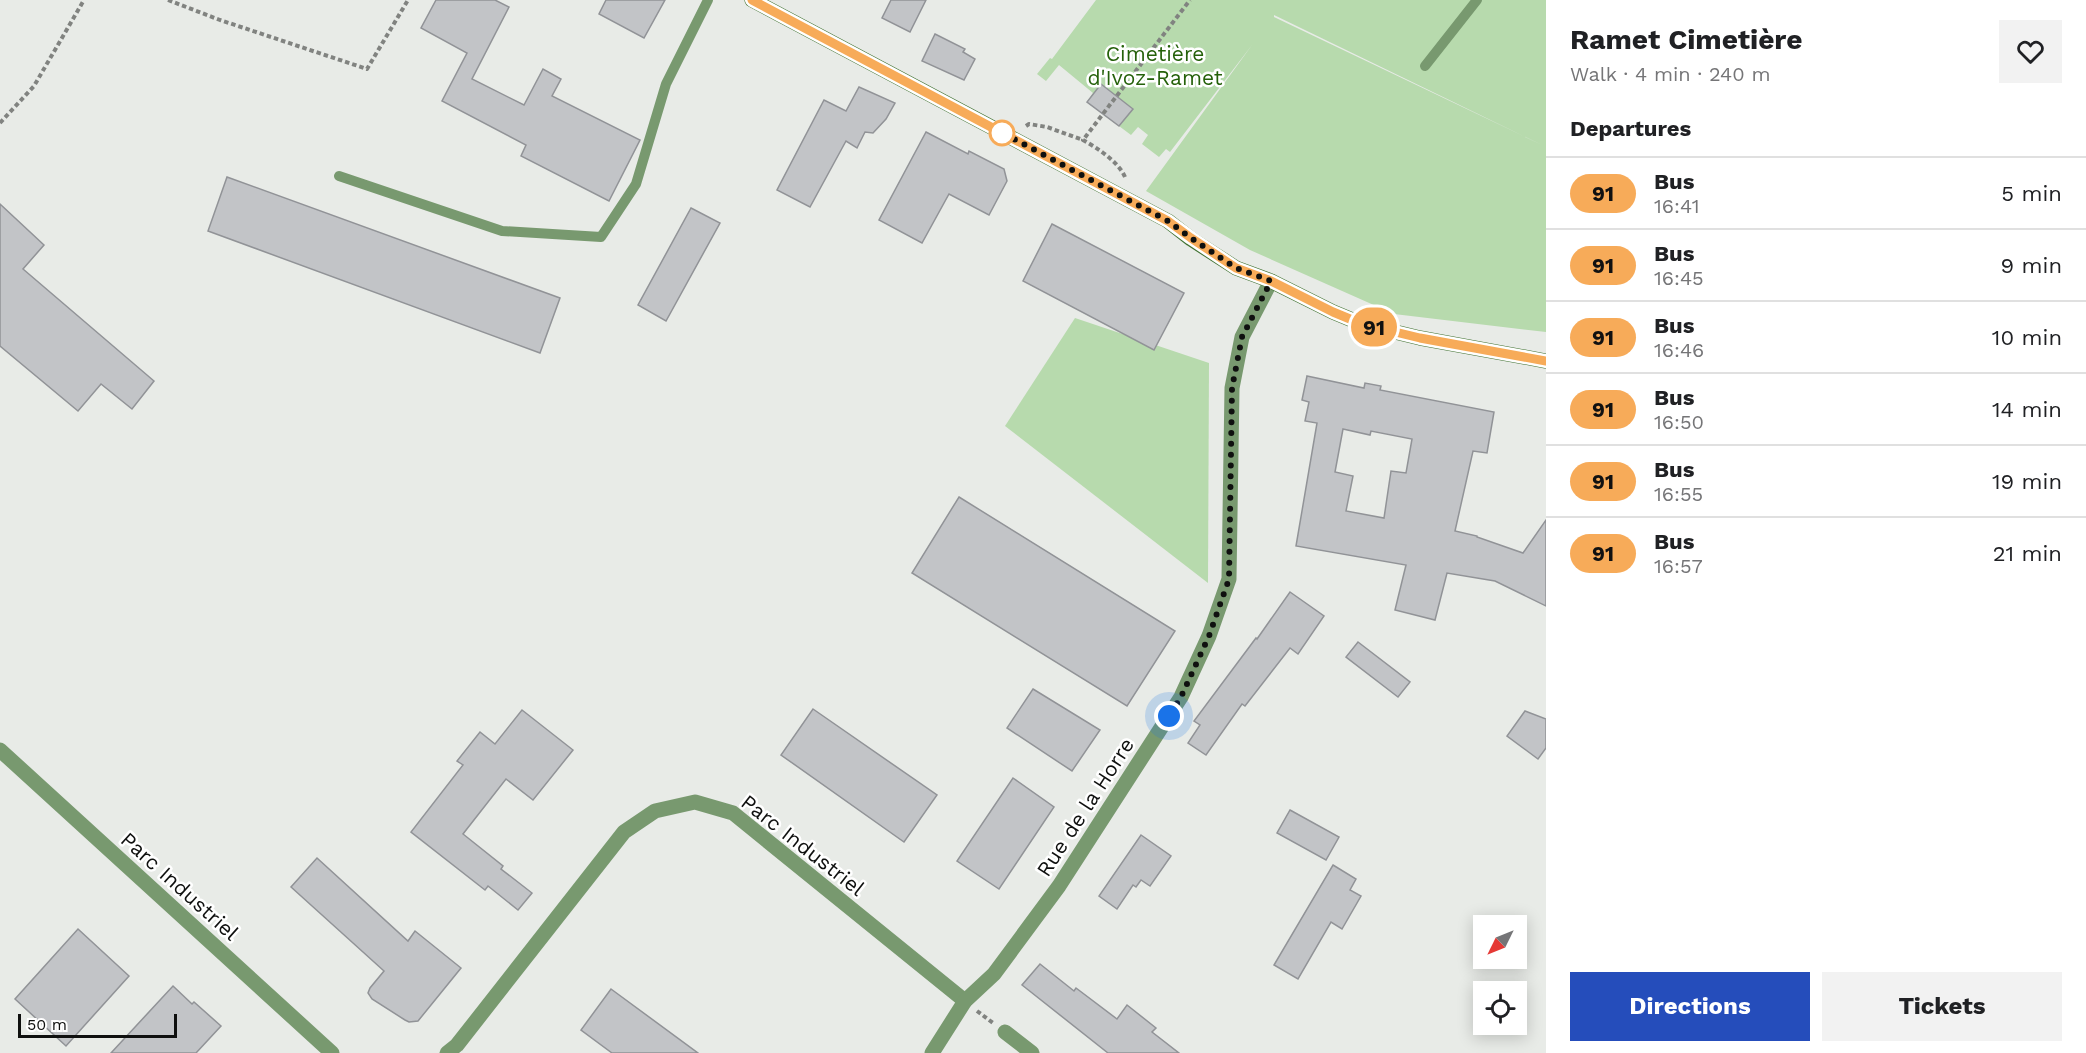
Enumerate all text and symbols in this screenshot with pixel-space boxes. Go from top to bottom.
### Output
button: heart [1999,20,2062,83]
text: Ramet Cimetière [1570,23,1802,56]
park label: Cimetière d'Ivoz-Ramet [1087,41,1223,90]
text: Walk · 4 min · 240 m [1570,62,1770,86]
text: Departures [1570,116,1691,141]
unlabelled marker [989,120,1015,146]
text: Bus [1654,169,1694,194]
text: 91 [1592,181,1614,206]
text: 5 min [2001,181,2062,206]
text: 16:41 [1654,194,1700,218]
text: Bus [1654,241,1694,266]
text: 91 [1592,253,1614,278]
text: 9 min [2000,253,2062,278]
text: 16:45 [1654,266,1704,290]
line badge: 91 [1347,308,1401,346]
text: Bus [1654,313,1694,338]
text: 91 [1363,315,1385,340]
text: 91 [1592,325,1614,350]
text: 10 min [1992,325,2062,350]
text: 16:46 [1654,338,1704,362]
text: Bus [1654,385,1694,410]
text: 91 [1592,397,1614,422]
text: 14 min [1992,397,2062,422]
text: 16:50 [1654,410,1704,434]
text: Bus [1654,457,1694,482]
text: 91 [1592,469,1614,494]
text: 19 min [1992,469,2062,494]
text: 16:55 [1654,482,1703,506]
text: Bus [1654,529,1694,554]
text: 91 [1592,541,1614,566]
text: 21 min [1993,541,2062,566]
text: 16:57 [1654,554,1703,578]
your location [1154,701,1184,731]
street label: Rue de la Horre [1031,733,1139,881]
street label: Parc Industriel [736,789,870,901]
street label: Parc Industriel [116,827,244,946]
north arrow [1473,915,1527,969]
map controls [1473,915,1527,1035]
button: Directions [1570,972,1810,1041]
button: Tickets [1822,972,2062,1041]
button: locate [1473,981,1527,1035]
scale bar [18,1011,177,1038]
text: 50 m [27,1015,67,1034]

